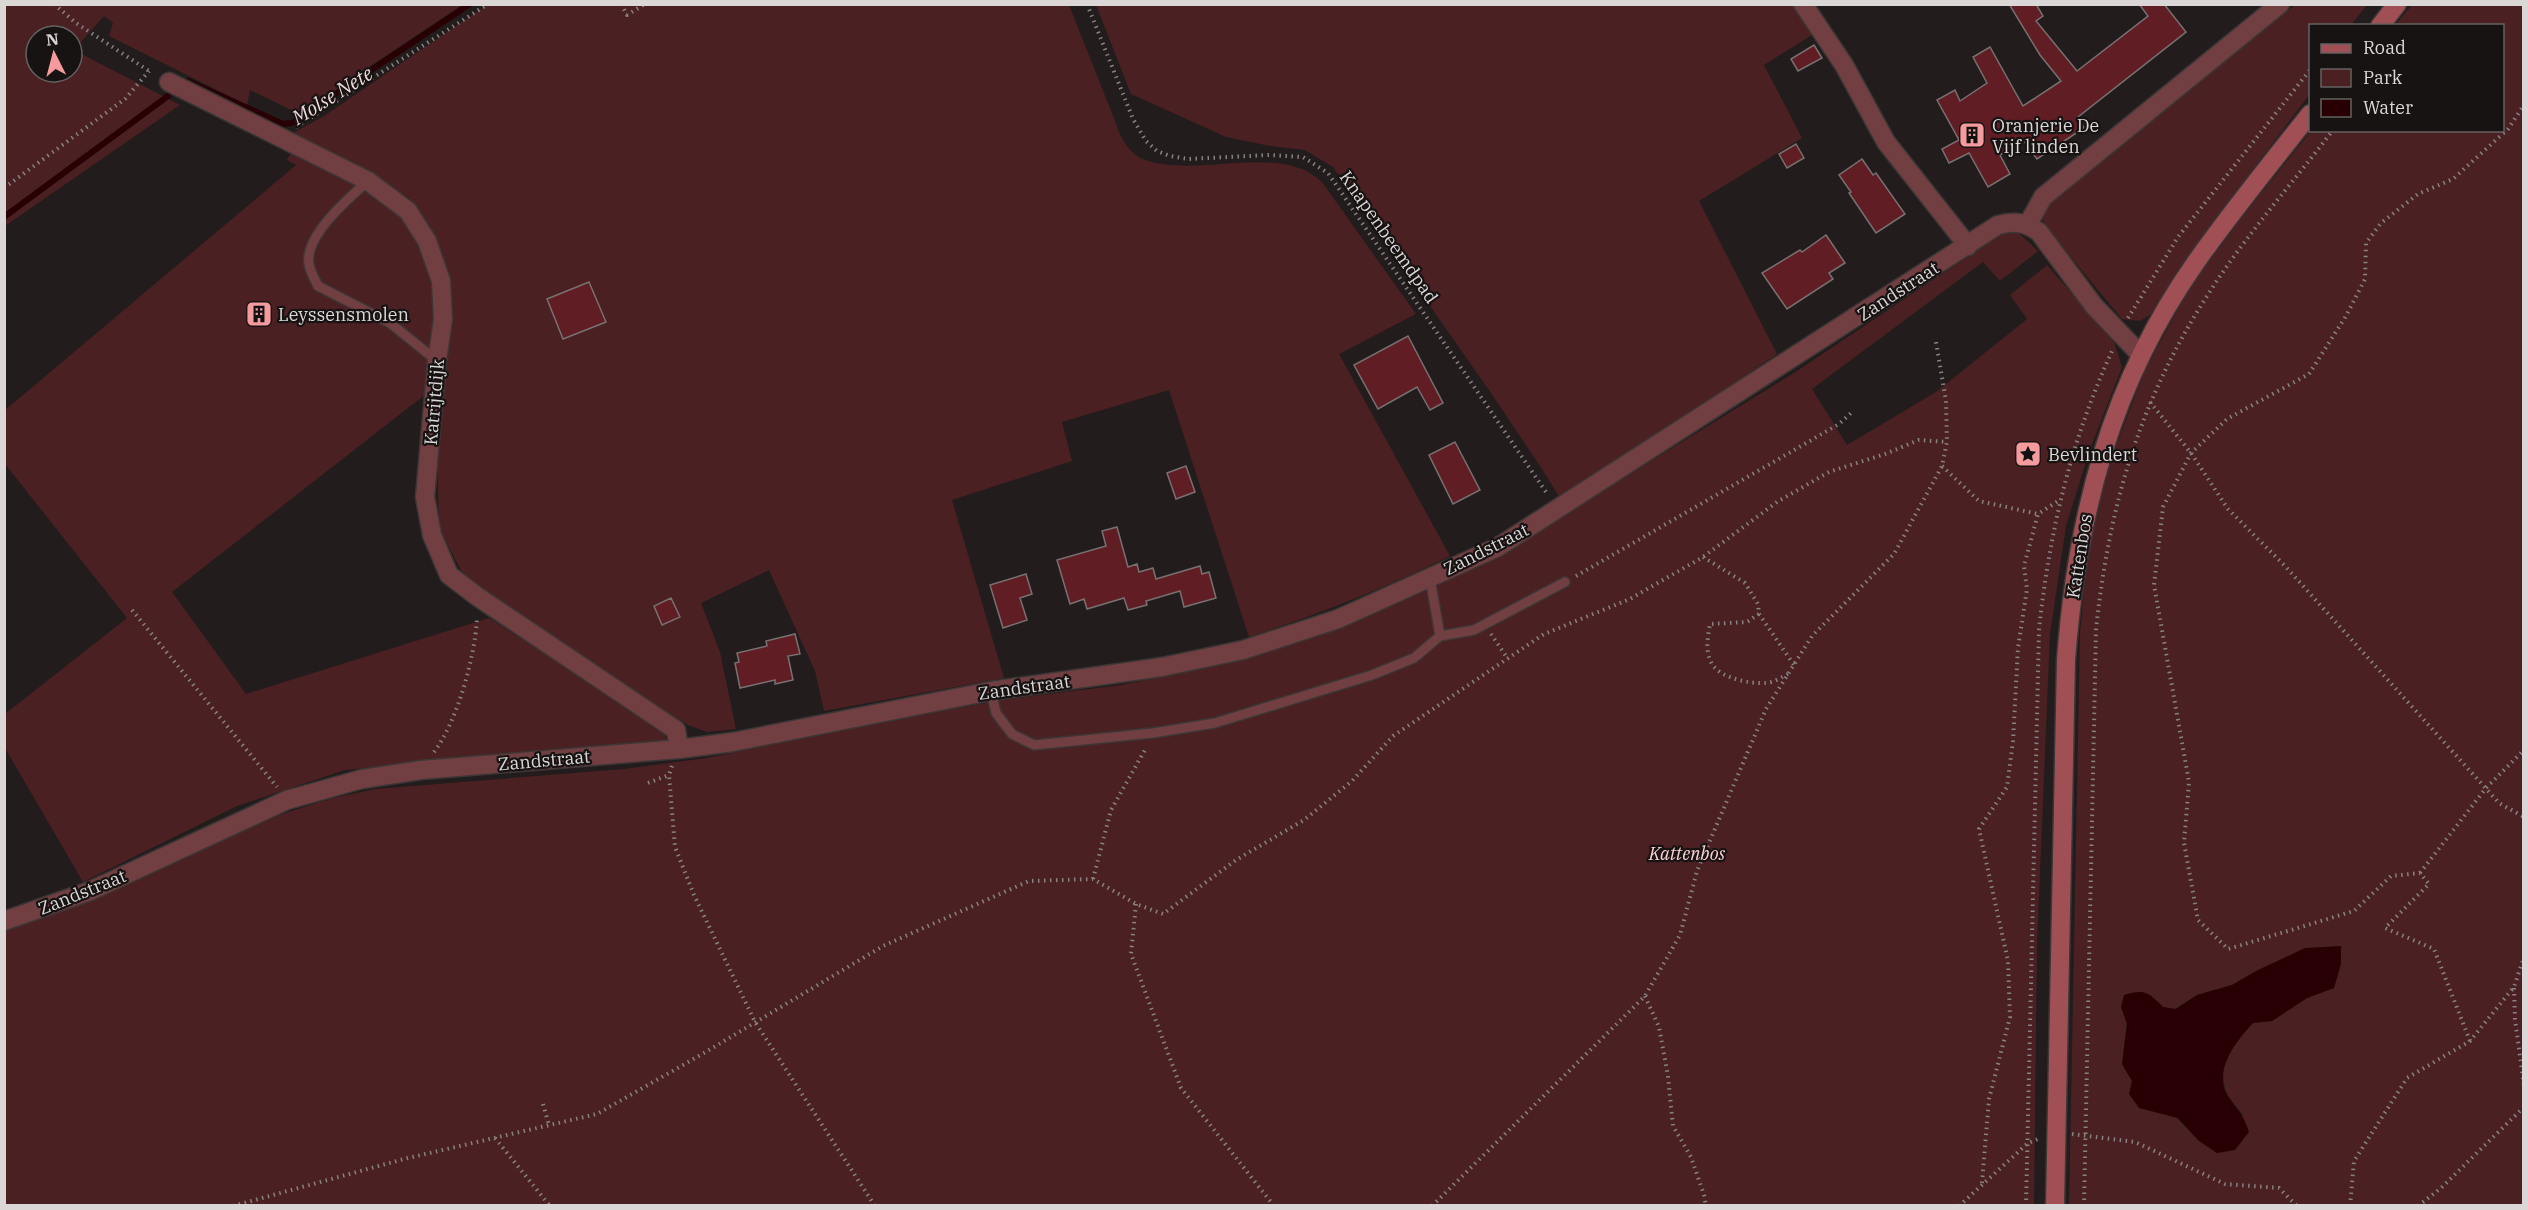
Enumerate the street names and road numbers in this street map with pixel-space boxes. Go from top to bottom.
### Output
street label: Knapenbeemdpad [1335,166,1443,308]
street label: Zandstraat [1853,256,1943,326]
street label: Katrijtdijk [419,357,449,446]
street label: Kattenbos [2061,512,2097,600]
street label: Zandstraat [1440,518,1532,580]
street label: Zandstraat [977,669,1071,705]
street label: Zandstraat [497,745,591,775]
street label: Zandstraat [35,864,129,920]

